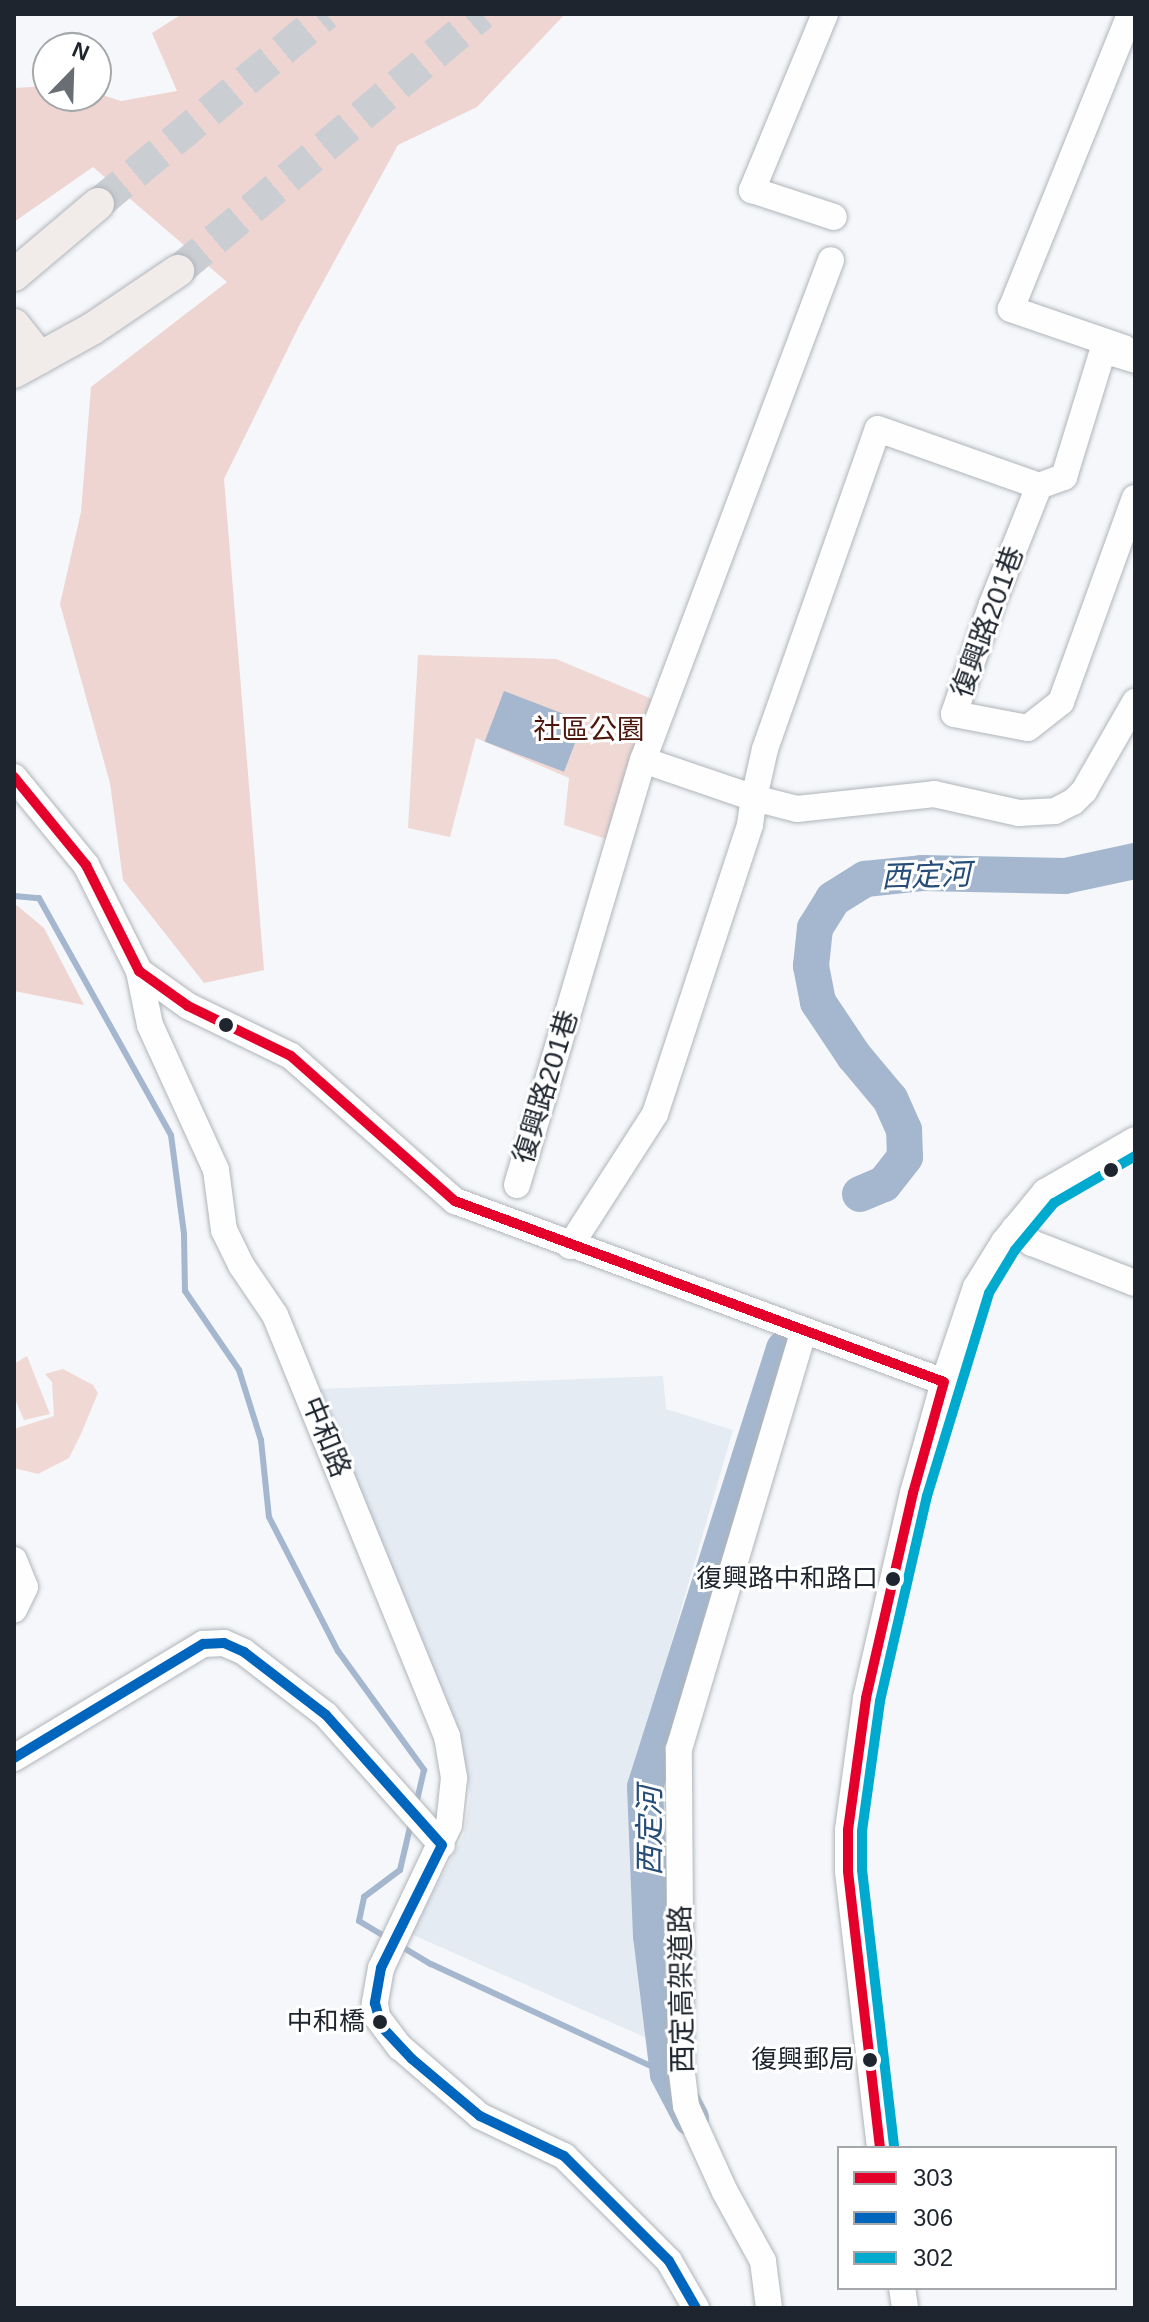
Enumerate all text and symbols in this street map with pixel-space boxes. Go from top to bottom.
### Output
north arrow [32,32,112,112]
text: N [69,37,93,66]
street label: 復興路201巷 [945,542,1031,702]
park label: 社區公園 [533,713,645,747]
water label: 西定河 [880,856,972,896]
street label: 復興路201巷 [507,1006,585,1168]
unlabelled marker [218,1017,234,1033]
unlabelled marker [1103,1162,1119,1178]
street label: 中和路 [295,1392,357,1482]
place label: 復興路中和路口 [696,1563,878,1595]
marker: 復興路中和路口 [885,1571,901,1587]
water label: 西定河 [632,1786,668,1876]
street label: 西定高架道路 [664,1905,700,2073]
place label: 中和橋 [287,2006,365,2038]
marker: 中和橋 [372,2014,388,2030]
place label: 復興郵局 [751,2044,855,2076]
marker: 復興郵局 [862,2052,878,2068]
legend [837,2146,1117,2290]
text: 303 [913,2164,953,2191]
text: 306 [913,2204,953,2231]
text: 302 [913,2244,953,2271]

